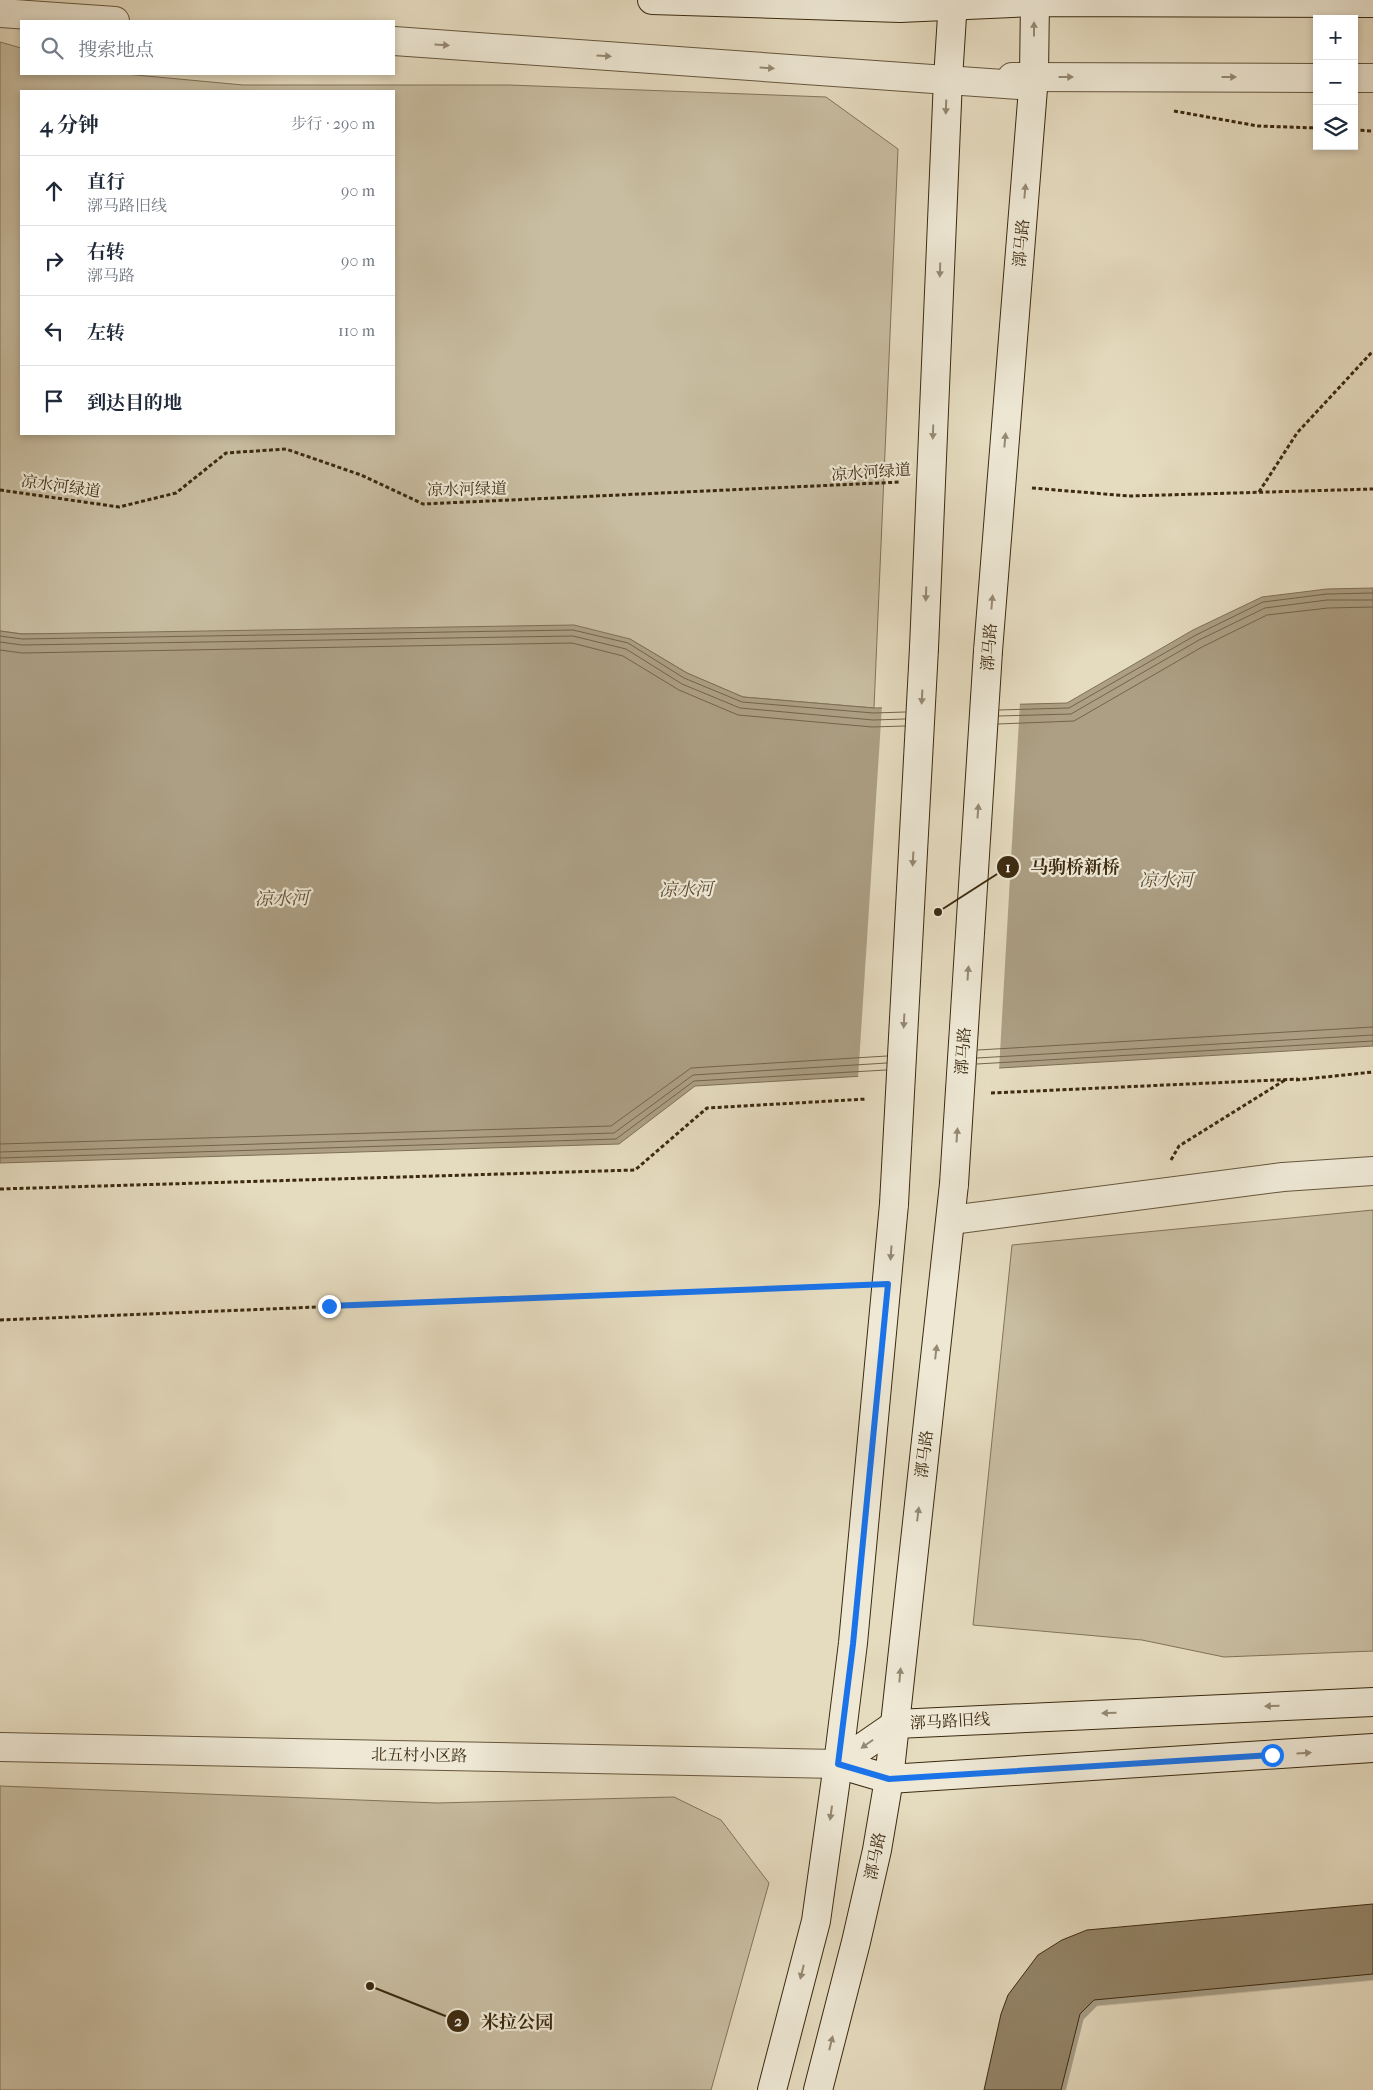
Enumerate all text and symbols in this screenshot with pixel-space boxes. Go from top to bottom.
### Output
map controls [1313,15,1358,150]
button: + [1313,15,1358,60]
search box [20,20,395,75]
one-way arrow [1030,21,1038,37]
icon: search [38,34,66,62]
text: 搜索地点 [78,39,154,61]
one-way arrow [435,41,451,49]
one-way arrow [597,53,613,61]
button: − [1313,60,1358,105]
one-way arrow [759,64,775,72]
one-way arrow [1059,73,1075,81]
one-way arrow [1221,73,1237,81]
one-way arrow [942,100,950,116]
button: layers [1313,105,1358,150]
text: 4 分钟 [40,113,99,137]
text: 步行 · 290 m [291,114,375,133]
text: 直行 [87,171,125,193]
icon: ahead [40,177,68,205]
text: 90 m [341,181,375,200]
one-way arrow [1021,183,1029,199]
text: 漷马路旧线 [87,196,167,215]
street label: 漷马路 [1009,218,1033,268]
text: 右转 [87,241,125,263]
icon: right [40,247,68,275]
text: 90 m [341,251,375,270]
one-way arrow [935,262,943,278]
text: 漷马路 [87,266,135,285]
icon: left [40,317,68,345]
text: 110 m [338,321,375,340]
text: 左转 [87,322,125,344]
icon: arrive [40,387,68,415]
text: 到达目的地 [87,392,182,414]
one-way arrow [929,424,937,440]
one-way arrow [1001,432,1009,448]
street label: 凉水河绿道 [830,460,912,484]
street label: 凉水河绿道 [20,471,102,501]
street label: 凉水河绿道 [427,479,507,499]
one-way arrow [922,587,930,603]
one-way arrow [988,594,996,610]
street label: 漷马路 [978,622,1000,672]
one-way arrow [917,689,925,705]
one-way arrow [974,803,982,819]
callout: 马驹桥新桥 [995,850,1130,883]
one-way arrow [909,851,917,867]
text: 马驹桥新桥 [1030,857,1120,878]
text: 1 [1005,858,1011,876]
water label: 凉水河 [1139,870,1196,891]
water label: 凉水河 [659,879,716,901]
water label: 凉水河 [255,888,312,910]
one-way arrow [964,965,972,981]
one-way arrow [900,1013,908,1029]
street label: 漷马路 [952,1026,974,1076]
one-way arrow [954,1127,962,1143]
one-way arrow [886,1245,894,1261]
route end [318,1295,341,1318]
one-way arrow [932,1344,940,1360]
street label: 漷马路 [912,1429,936,1479]
one-way arrow [914,1505,922,1521]
one-way arrow [896,1667,904,1683]
one-way arrow [1264,1702,1280,1710]
street label: 漷马路旧线 [910,1709,990,1733]
one-way arrow [1101,1709,1117,1717]
one-way arrow [860,1739,874,1749]
route start [1261,1744,1284,1767]
street label: 北五村小区路 [371,1745,467,1765]
one-way arrow [1296,1748,1312,1756]
one-way arrow [827,1805,835,1821]
street label: 漷马路 [861,1831,889,1881]
one-way arrow [798,1965,806,1980]
callout: 米拉公园 [446,2005,563,2038]
text: 2 [454,2012,462,2030]
text: 米拉公园 [481,2012,553,2033]
one-way arrow [827,2035,835,2050]

